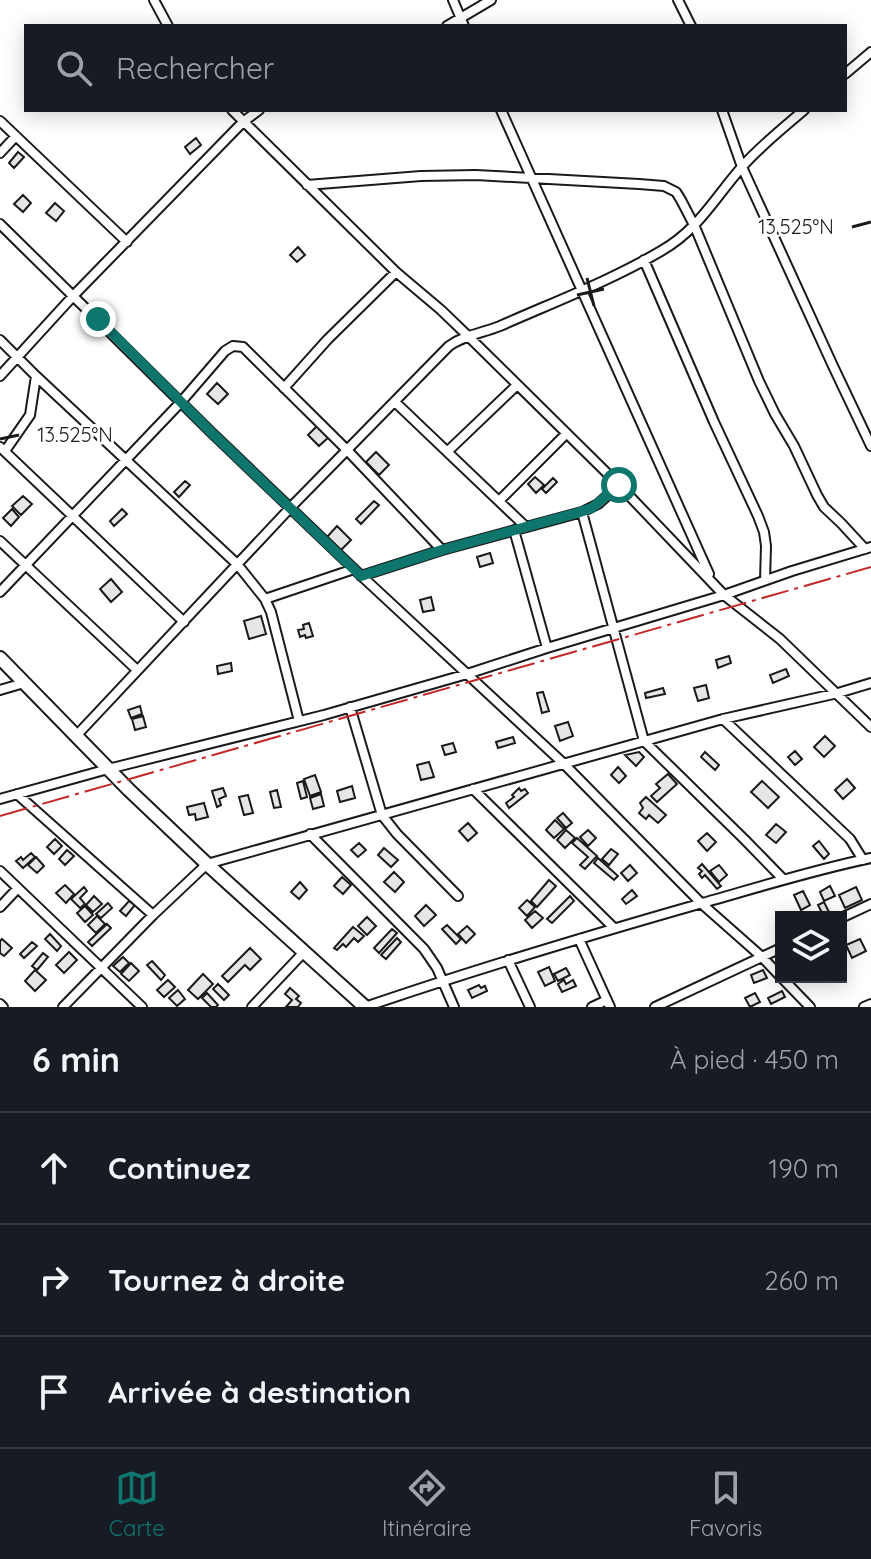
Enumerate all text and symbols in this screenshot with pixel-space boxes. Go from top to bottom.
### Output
search box [24,24,847,112]
icon: search [52,46,96,90]
text: Rechercher [116,49,274,87]
text: 13.525°N [758,214,834,239]
route end [80,301,116,337]
text: 13.525°N [37,422,113,447]
route start [601,467,637,503]
map controls [775,911,847,983]
button: layers [775,911,847,983]
text: 6 min [32,1038,120,1081]
text: À pied · 450 m [670,1043,839,1076]
icon: ahead [32,1146,76,1190]
text: Continuez [108,1149,250,1187]
text: 190 m [769,1152,839,1185]
icon: right [32,1258,76,1302]
text: Tournez à droite [108,1261,345,1299]
text: 260 m [764,1264,839,1297]
icon: arrive [32,1370,76,1414]
text: Arrivée à destination [108,1373,411,1411]
tab: Carte [109,1466,165,1542]
tab: Itinéraire [382,1466,472,1542]
tab: Favoris [689,1466,762,1542]

